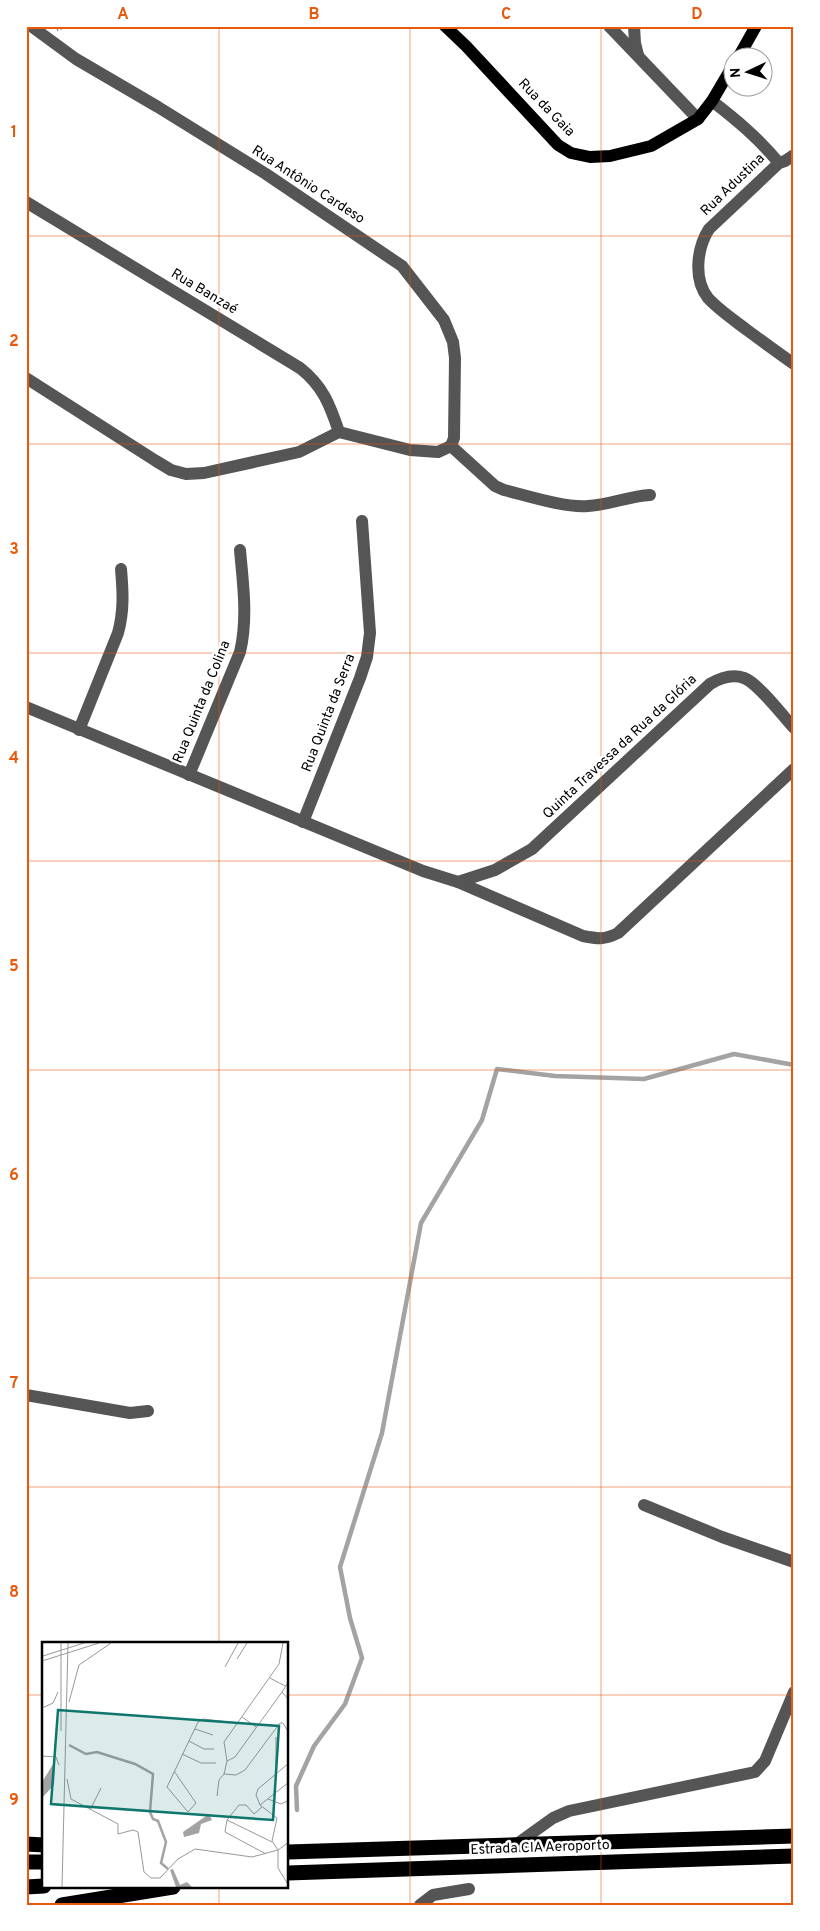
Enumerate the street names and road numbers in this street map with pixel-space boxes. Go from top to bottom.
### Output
street label: Rua da Gaia [514,75,578,141]
street label: Rua Antônio Cardeso [248,142,368,228]
street label: Rua Adustina [697,150,769,220]
street label: Rua Banzaé [168,265,240,319]
street label: Rua Quinta da Colina [170,638,234,766]
street label: Rua Quinta da Serra [299,652,359,774]
street label: Quinta Travessa da Rua da Glória [539,671,701,823]
street label: Estrada CIA Aeroporto [470,1837,610,1859]

